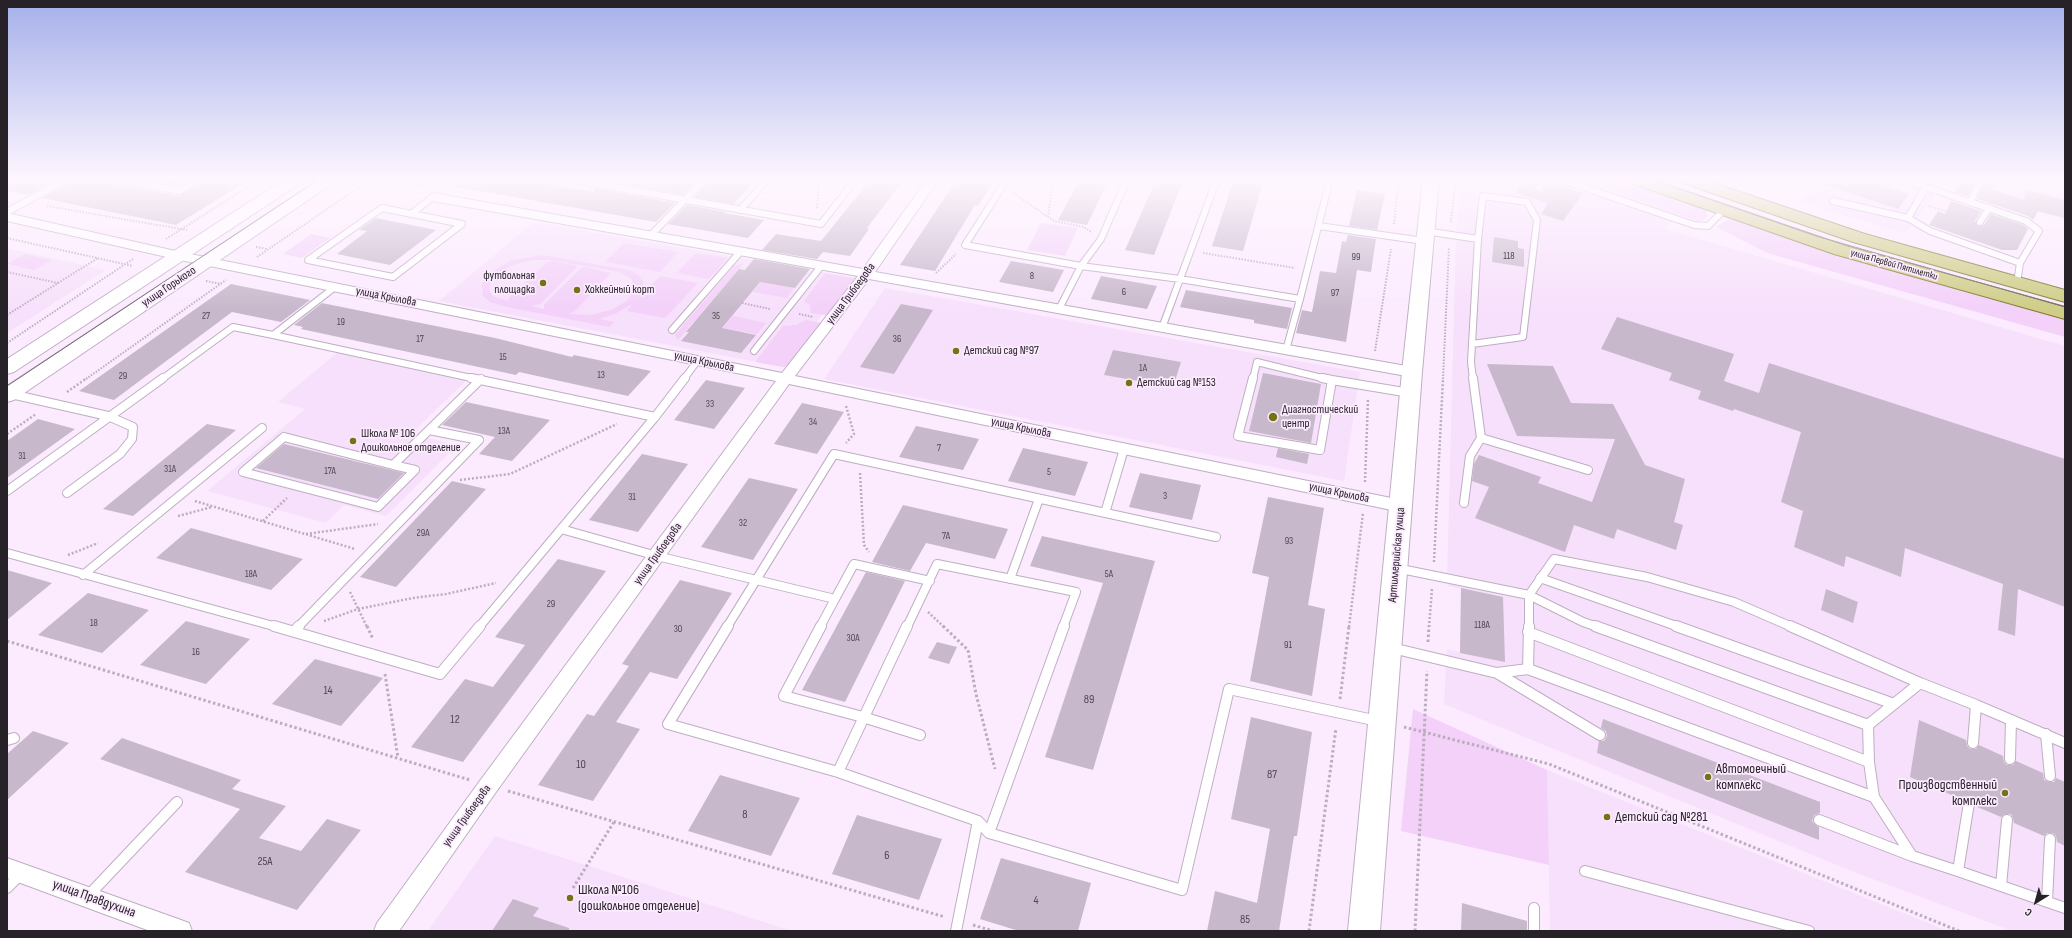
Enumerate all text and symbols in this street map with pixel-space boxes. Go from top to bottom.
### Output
street label: улица Первой Пятилетки [1849,247,1939,283]
house number: 118 [1503,250,1515,262]
house number: 99 [1352,251,1360,263]
street label: улица Грибоедова [823,260,879,328]
street label: улица Горького [139,264,199,310]
place label: футбольная площадка [483,269,535,297]
house number: 8 [1030,270,1034,282]
marker: футбольная площадка [538,278,548,288]
place label: Хоккейный корт [585,283,654,297]
street label: улица Крылова [355,284,417,310]
marker: Хоккейный корт [572,285,582,295]
house number: 6 [1122,286,1126,298]
house number: 97 [1331,287,1339,299]
house number: 27 [202,310,210,322]
house number: 35 [712,310,720,322]
house number: 19 [337,316,345,328]
house number: 17 [416,333,424,345]
house number: 36 [893,333,901,345]
place label: Детский сад №97 [964,344,1039,358]
marker: Детский сад №97 [951,346,961,356]
street label: улица Крылова [673,349,735,375]
house number: 15 [499,351,507,363]
house number: 1А [1139,362,1147,374]
house number: 13 [597,369,605,381]
house number: 29 [119,370,127,382]
place label: Детский сад №153 [1137,376,1216,390]
marker: Детский сад №153 [1124,378,1134,388]
house number: 33 [706,398,714,410]
place label: Диагностический центр [1282,403,1358,431]
marker: Диагностический центр [1267,411,1279,423]
street label: улица Крылова [990,415,1052,441]
house number: 34 [809,416,817,428]
house number: 13А [498,425,510,437]
place label: Школа № 106 Дошкольное отделение [361,427,461,455]
marker: Школа № 106 Дошкольное отделение [348,436,358,446]
house number: 7 [937,442,941,454]
house number: 31 [18,450,26,462]
house number: 31А [164,463,176,475]
house number: 17А [324,465,336,477]
house number: 5 [1047,466,1051,478]
street label: улица Крылова [1308,480,1370,506]
house number: 3 [1163,490,1167,502]
house number: 31 [628,491,636,503]
street label: Артиллерийская улица [1386,507,1408,603]
house number: 32 [739,517,747,529]
street label: улица Грибоедова [631,520,685,588]
house number: 29А [417,527,429,539]
house number: 7А [942,530,950,542]
house number: 93 [1285,535,1293,547]
house number: 18А [245,568,257,580]
house number: 5А [1105,568,1113,580]
house number: 29 [547,598,555,610]
house number: 18 [90,617,98,629]
house number: 118А [1474,619,1490,631]
house number: 30 [674,623,682,635]
house number: 30А [847,632,859,644]
house number: 91 [1284,639,1292,651]
house number: 16 [192,646,200,658]
house number: 14 [323,684,333,698]
house number: 89 [1084,693,1094,707]
house number: 12 [450,713,460,727]
house number: 10 [576,758,586,772]
place label: Автомоечный комплекс [1716,761,1786,794]
house number: 87 [1267,768,1277,782]
marker: Автомоечный комплекс [1703,772,1713,782]
place label: Производственный комплекс [1898,777,1997,810]
street label: улица Грибоедова [440,782,494,850]
marker: Производственный комплекс [2000,788,2010,798]
house number: 8 [742,808,748,822]
place label: Детский сад №281 [1615,809,1707,825]
marker: Детский сад №281 [1602,812,1612,822]
house number: 6 [884,849,890,863]
house number: 25А [258,855,272,869]
street label: улица Правдухина [50,876,138,922]
place label: Школа №106 (дошкольное отделение) [578,882,699,914]
north arrow [2016,882,2056,922]
marker: Школа №106 (дошкольное отделение) [565,893,575,903]
house number: 4 [1033,894,1039,908]
text: С [2022,905,2035,919]
house number: 85 [1240,913,1250,927]

